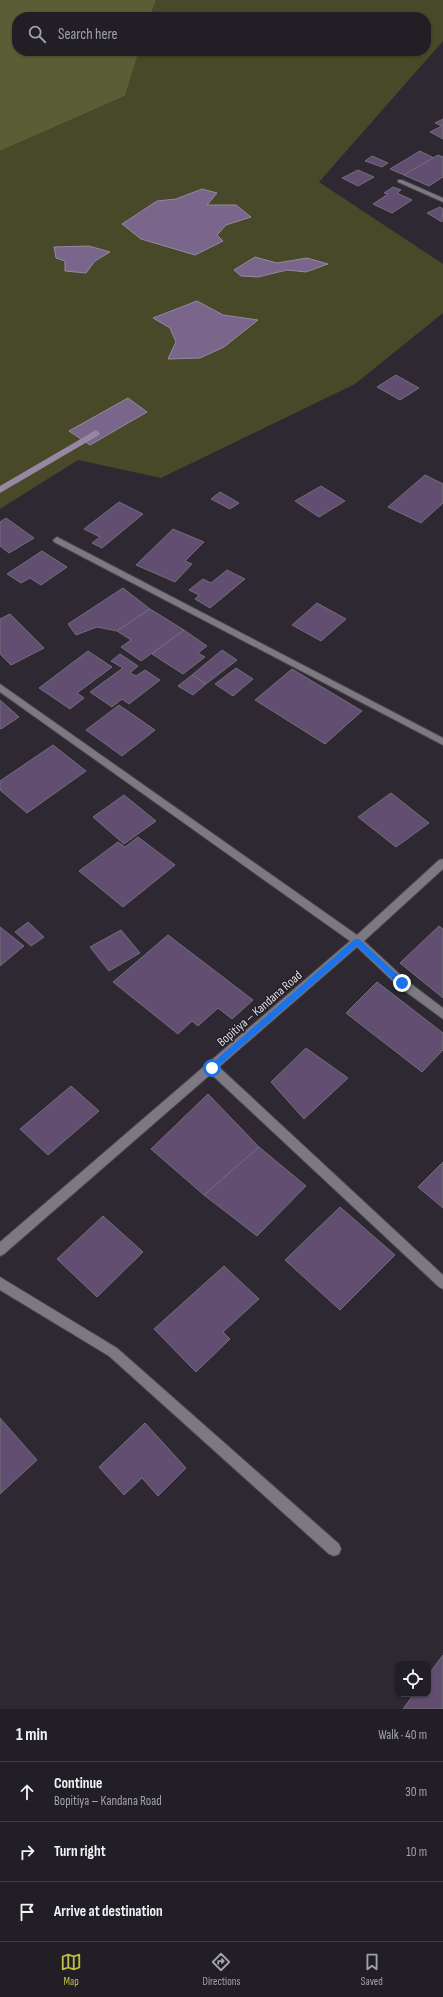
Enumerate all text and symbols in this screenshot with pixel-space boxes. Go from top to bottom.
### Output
search box [12,12,431,56]
icon: search [26,23,48,45]
text: Search here [58,25,118,44]
street label: Bopitiya – Kandana Road [214,967,306,1050]
route end [393,974,411,992]
route start [203,1059,221,1077]
map controls [395,1661,431,1697]
button: locate [395,1661,431,1697]
text: 1 min [16,1725,48,1745]
text: Walk · 40 m [378,1727,427,1743]
text: Continue [54,1774,103,1793]
icon: ahead [16,1781,38,1803]
text: 30 m [405,1784,427,1800]
text: Bopitiya – Kandana Road [54,1793,162,1809]
icon: right [16,1841,38,1863]
text: Turn right [54,1842,106,1861]
text: 10 m [406,1844,427,1860]
icon: arrive [16,1901,38,1923]
text: Arrive at destination [54,1902,163,1921]
tab: Map [60,1951,82,1988]
tab: Directions [203,1951,240,1988]
tab: Saved [361,1951,383,1988]

